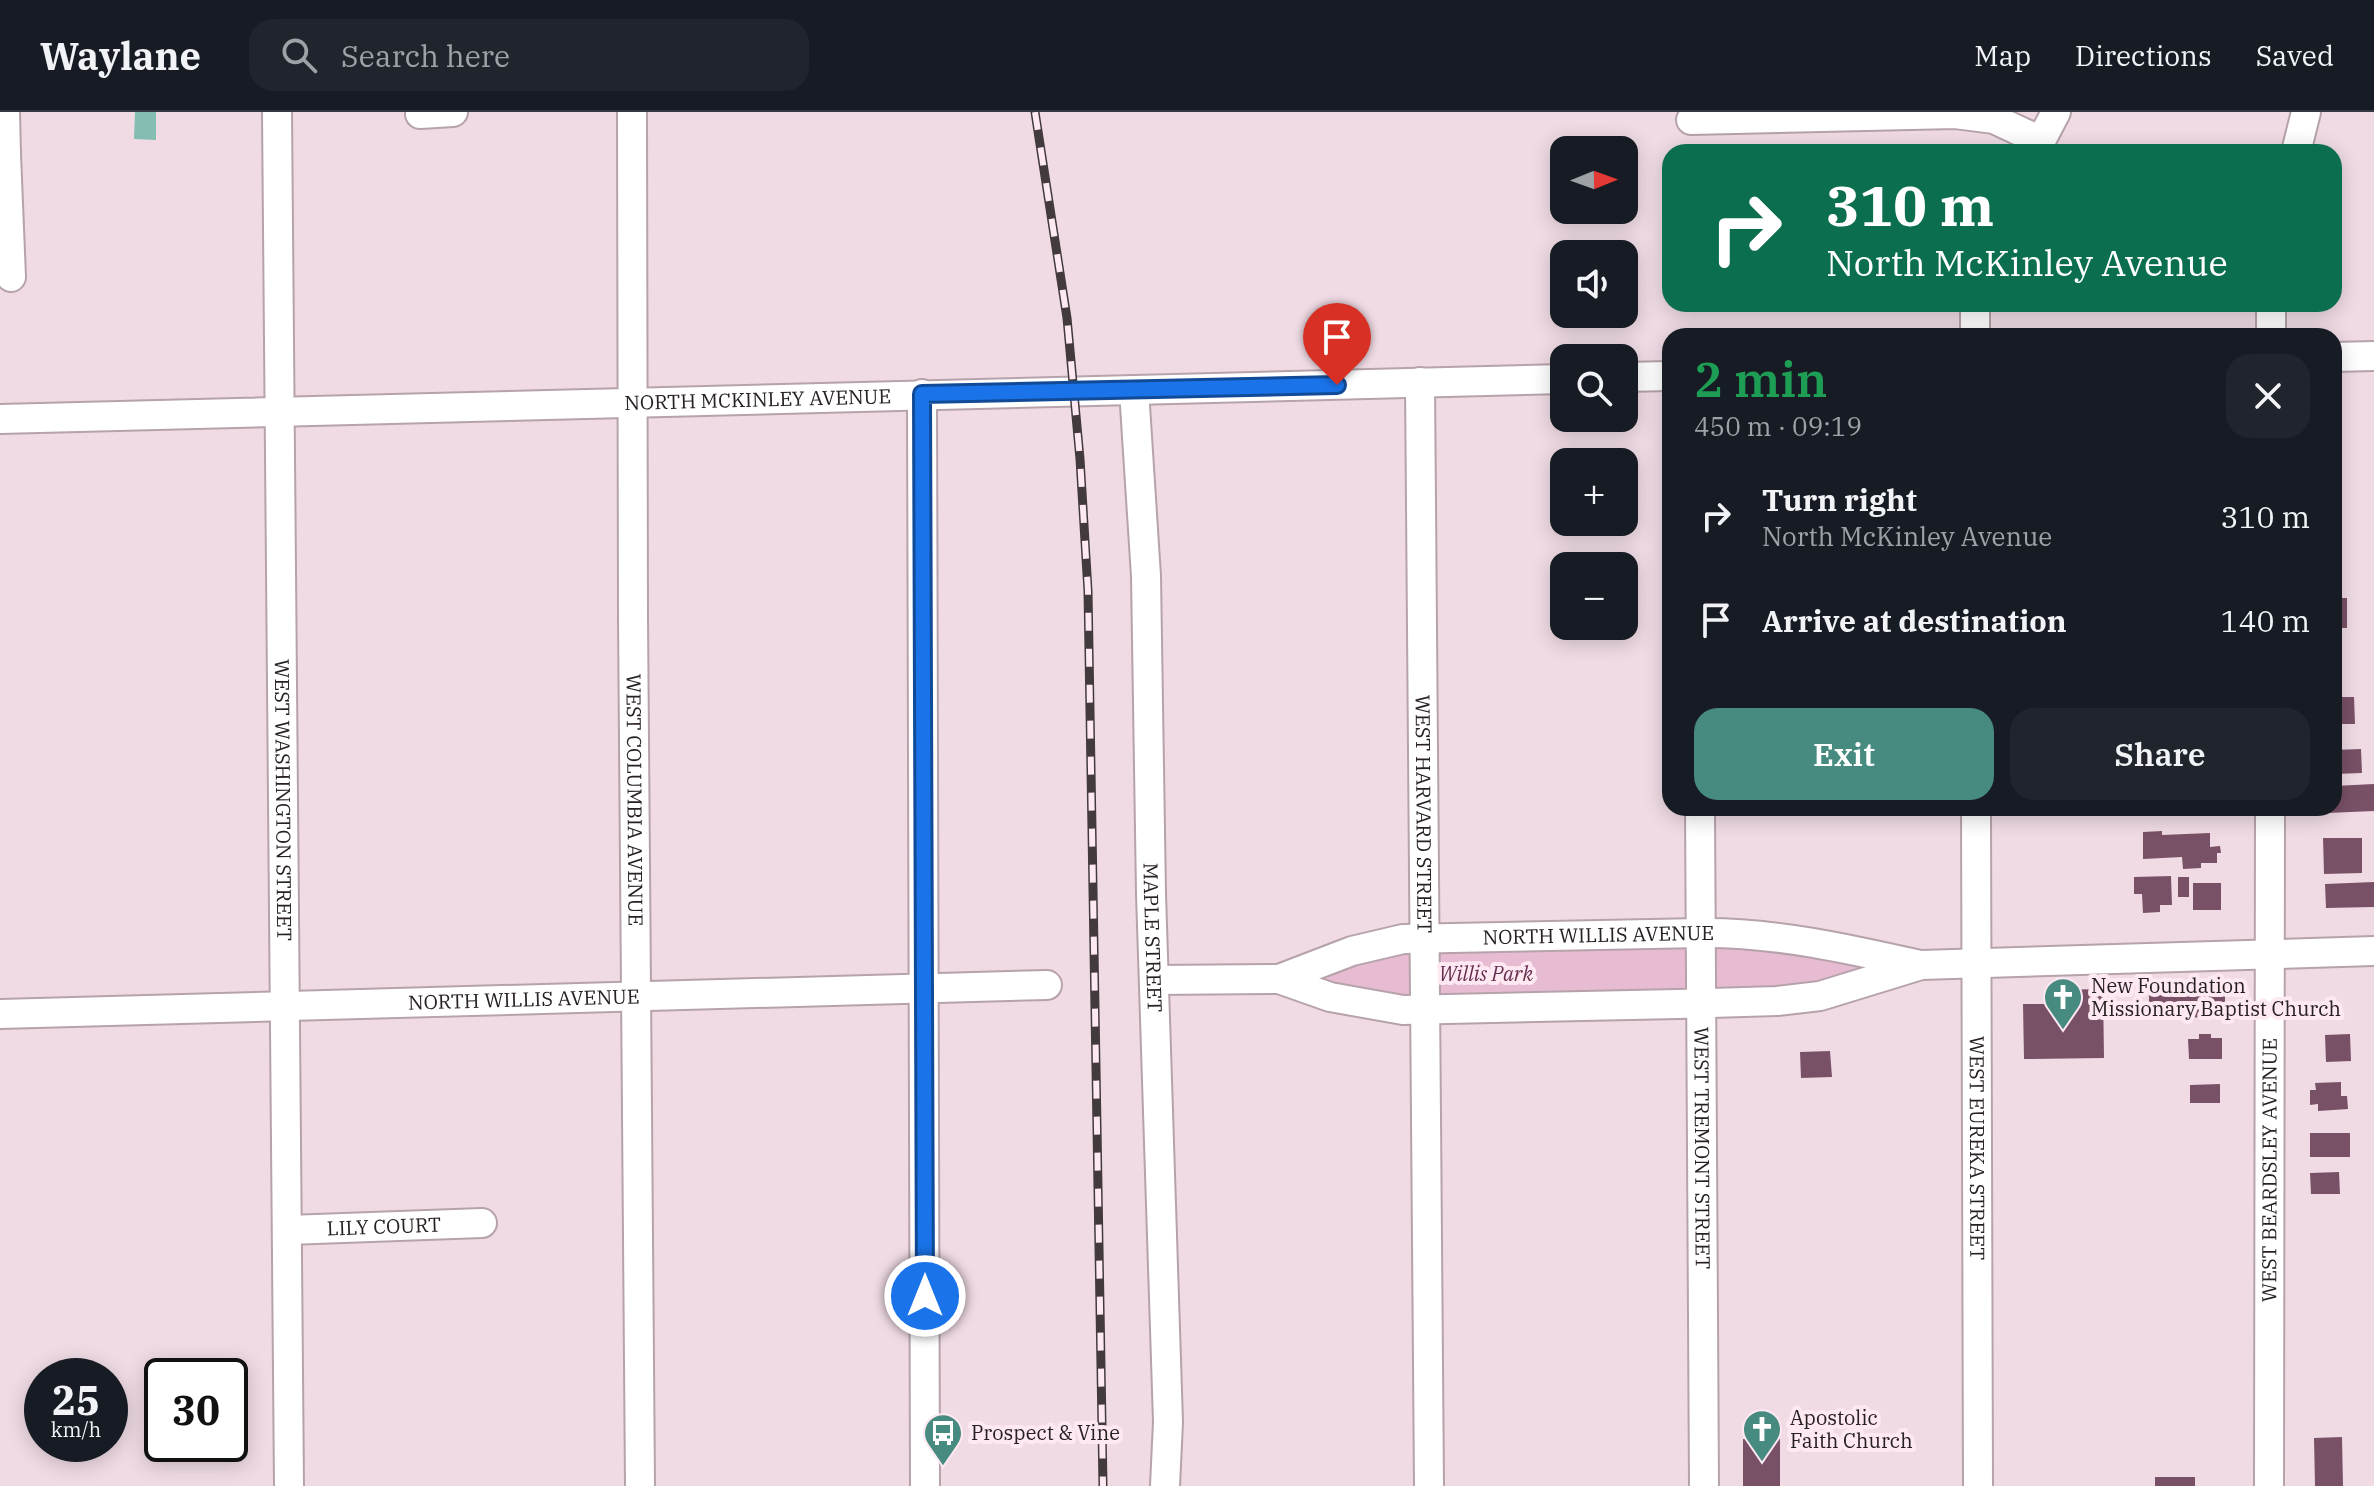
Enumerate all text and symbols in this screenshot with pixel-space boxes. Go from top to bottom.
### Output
search box [249,19,809,91]
text: Waylane [40,31,201,80]
icon: search [277,33,321,77]
text: Search here [341,36,510,75]
text: Map [1974,37,2031,74]
text: Directions [2075,37,2212,74]
text: Saved [2256,37,2334,74]
north arrow [1550,136,1638,224]
map controls [1550,136,1638,640]
text: 310 m [1826,169,1994,241]
icon: right [1694,176,1798,280]
text: North McKinley Avenue [1826,239,2228,286]
button: sound [1550,240,1638,328]
pin [1303,303,1371,385]
icon: arrive [1315,315,1359,359]
button: search [1550,344,1638,432]
text: 2 min [1694,348,1827,410]
button: close [2226,354,2310,438]
street label: NORTH MCKINLEY AVENUE [624,382,892,416]
text: 450 m · 09:19 [1694,409,1862,443]
button: + [1550,448,1638,536]
text: Turn right [1762,480,1917,519]
icon: right [1694,494,1738,538]
text: 310 m [2220,497,2310,536]
text: North McKinley Avenue [1762,519,2052,553]
button: − [1550,552,1638,640]
icon: arrive [1694,598,1738,642]
text: Arrive at destination [1762,601,2067,640]
text: 140 m [2220,601,2310,640]
street label: WEST WASHINGTON STREET [269,659,298,941]
street label: WEST COLUMBIA AVENUE [620,674,649,926]
street label: WEST HARVARD STREET [1410,694,1438,933]
button: Exit [1694,708,1994,800]
button: Share [2010,708,2310,800]
street label: MAPLE STREET [1138,862,1169,1013]
street label: NORTH WILLIS AVENUE [1482,919,1714,950]
park label: Willis Park [1439,960,1534,987]
place label: New Foundation Missionary Baptist Church [2091,972,2341,1022]
church icon: New Foundation Missionary Baptist Church [2042,976,2084,1031]
street label: NORTH WILLIS AVENUE [408,982,640,1016]
street label: WEST TREMONT STREET [1688,1027,1717,1269]
street label: WEST EUREKA STREET [1964,1036,1991,1260]
street label: WEST BEARDSLEY AVENUE [2255,1038,2283,1302]
street label: LILY COURT [326,1210,442,1242]
position arrow [883,1254,967,1338]
speed limit sign: 30 [144,1358,248,1462]
text: 25 [52,1374,100,1426]
place label: Apostolic Faith Church [1790,1404,1913,1454]
church icon: Apostolic Faith Church [1741,1408,1783,1463]
bus stop icon: Prospect & Vine [922,1412,964,1467]
text: km/h [51,1416,101,1443]
place label: Prospect & Vine [971,1419,1120,1446]

